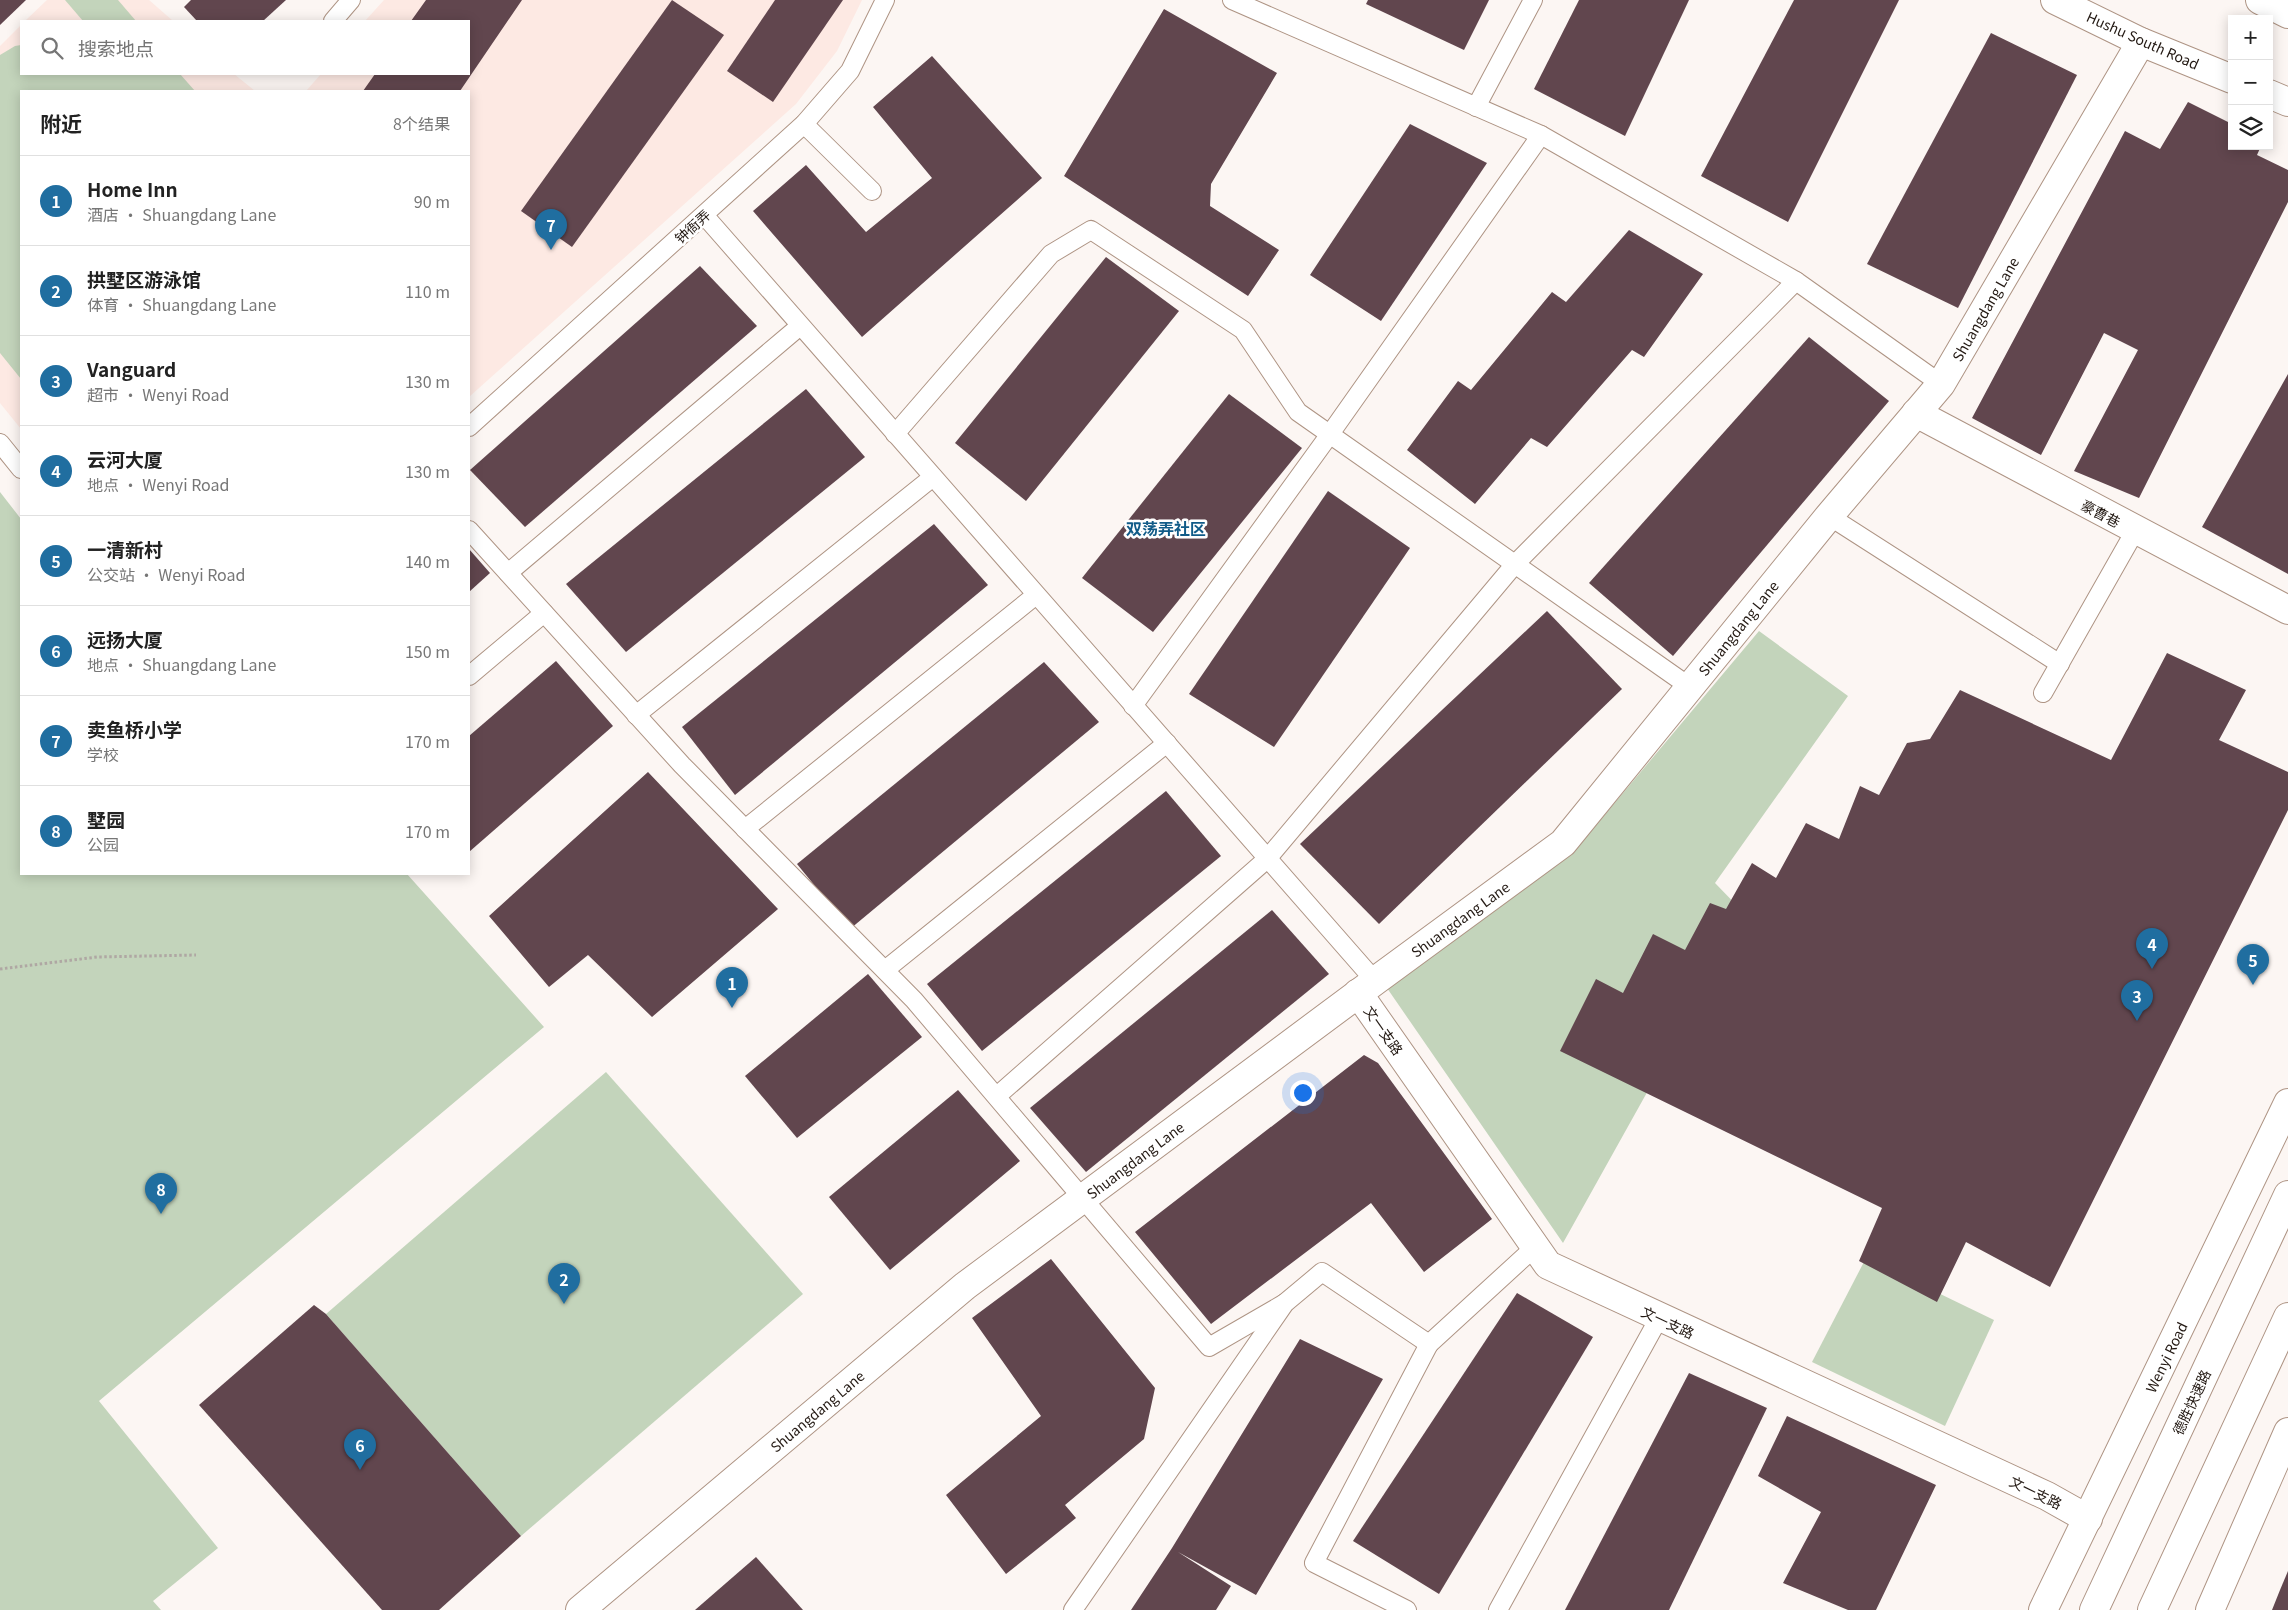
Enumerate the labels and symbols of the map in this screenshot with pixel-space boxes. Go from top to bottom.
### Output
street label: Hushu South Road [2084,6,2202,74]
street label: 钟衙弄 [670,205,714,247]
pin: 7 [535,209,567,250]
street label: Shuangdang Lane [1947,253,2023,365]
street label: 豪曹巷 [2078,494,2124,532]
district label: 双荡弄社区 [1126,516,1206,540]
street label: Shuangdang Lane [1693,576,1783,680]
street label: Shuangdang Lane [1407,876,1514,962]
pin: 4 [2136,928,2168,969]
pin: 5 [2237,944,2269,985]
pin: 1 [716,967,748,1008]
pin: 3 [2121,980,2153,1021]
street label: 文一支路 [1360,1001,1408,1059]
your location [1290,1080,1316,1106]
street label: Shuangdang Lane [1082,1117,1188,1203]
pin: 8 [145,1173,177,1214]
pin: 2 [548,1263,580,1304]
street label: 文一支路 [1638,1301,1698,1343]
street label: Wenyi Road [2140,1318,2192,1396]
street label: Shuangdang Lane [766,1365,869,1456]
street label: 德胜快速路 [2167,1366,2215,1438]
pin: 6 [344,1429,376,1470]
street label: 文一支路 [2006,1471,2066,1513]

